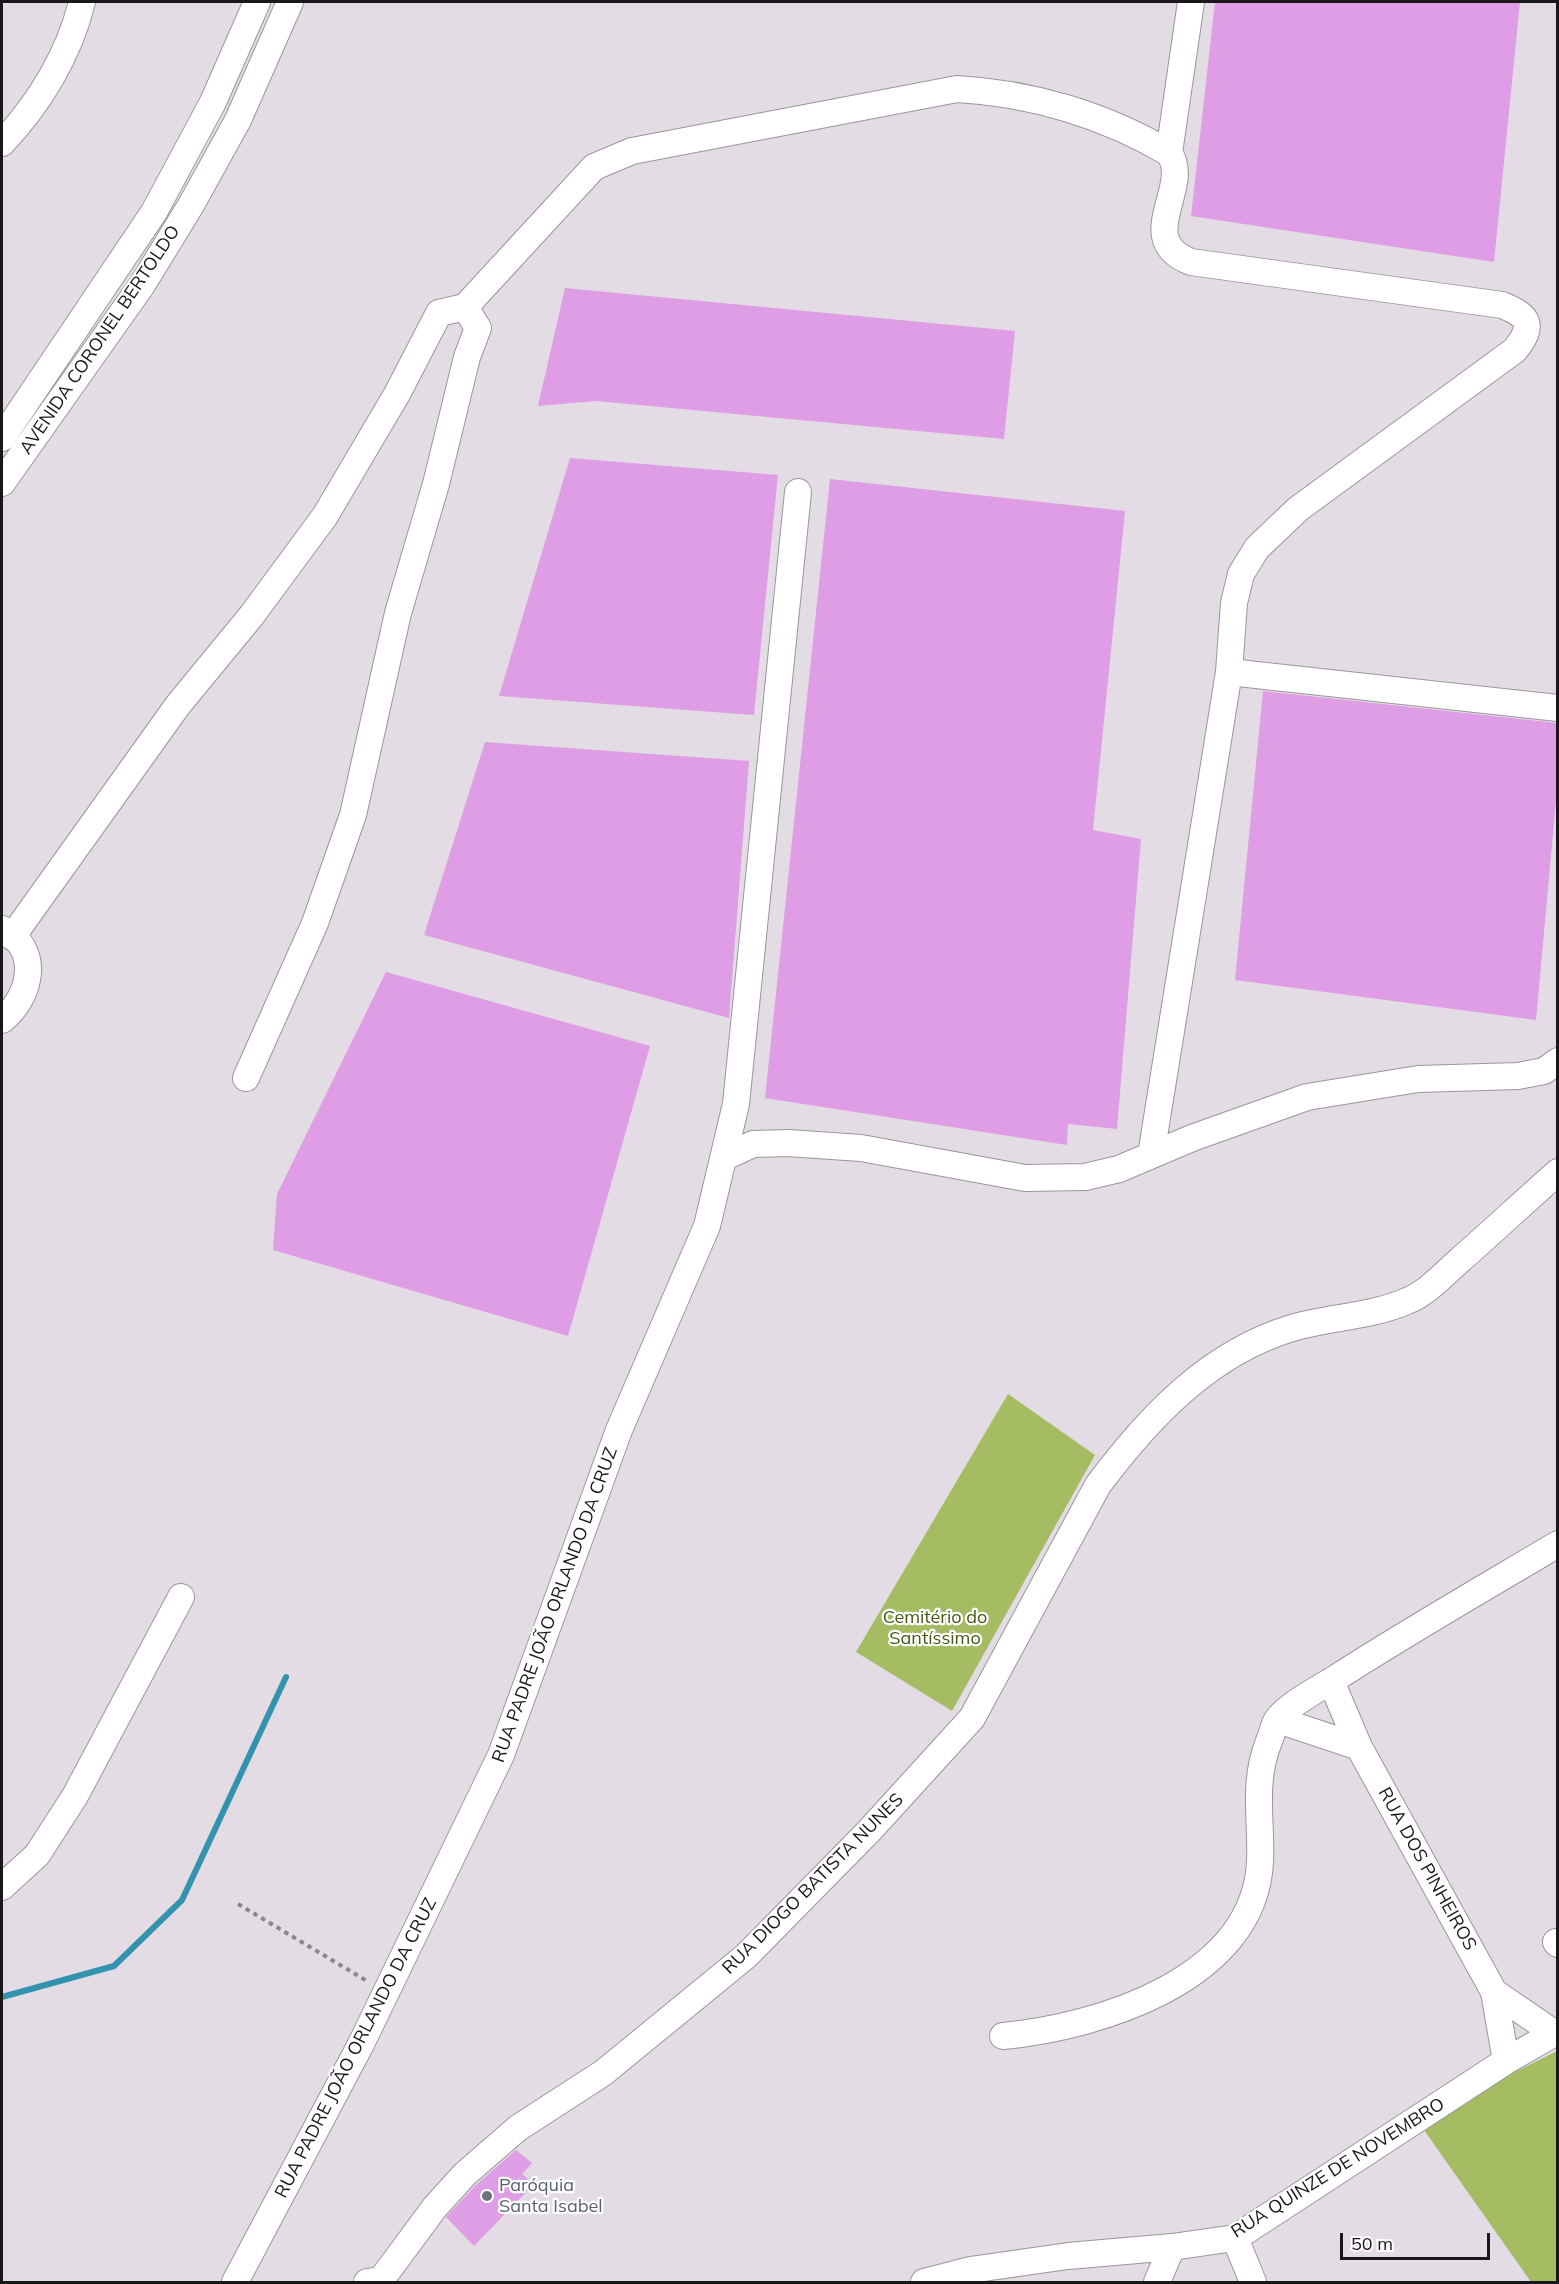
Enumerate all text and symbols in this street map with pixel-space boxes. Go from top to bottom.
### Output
street label: AVENIDA CORONEL BERTOLDO [15,221,185,459]
street label: RUA PADRE JOÃO ORLANDO DA CRUZ [488,1444,622,1766]
park label: Cemitério do Santíssimo [883,1607,987,1650]
street label: RUA DOS PINHEIROS [1373,1784,1481,1954]
street label: RUA DIOGO BATISTA NUNES [718,1789,908,1979]
street label: RUA PADRE JOÃO ORLANDO DA CRUZ [271,1894,441,2202]
street label: RUA QUINZE DE NOVEMBRO [1227,2093,1449,2243]
place label: Paróquia Santa Isabel [499,2175,603,2218]
marker: Paróquia Santa Isabel [480,2189,494,2203]
scale bar [1343,2221,1493,2259]
text: 50 m [1351,2232,1393,2255]

